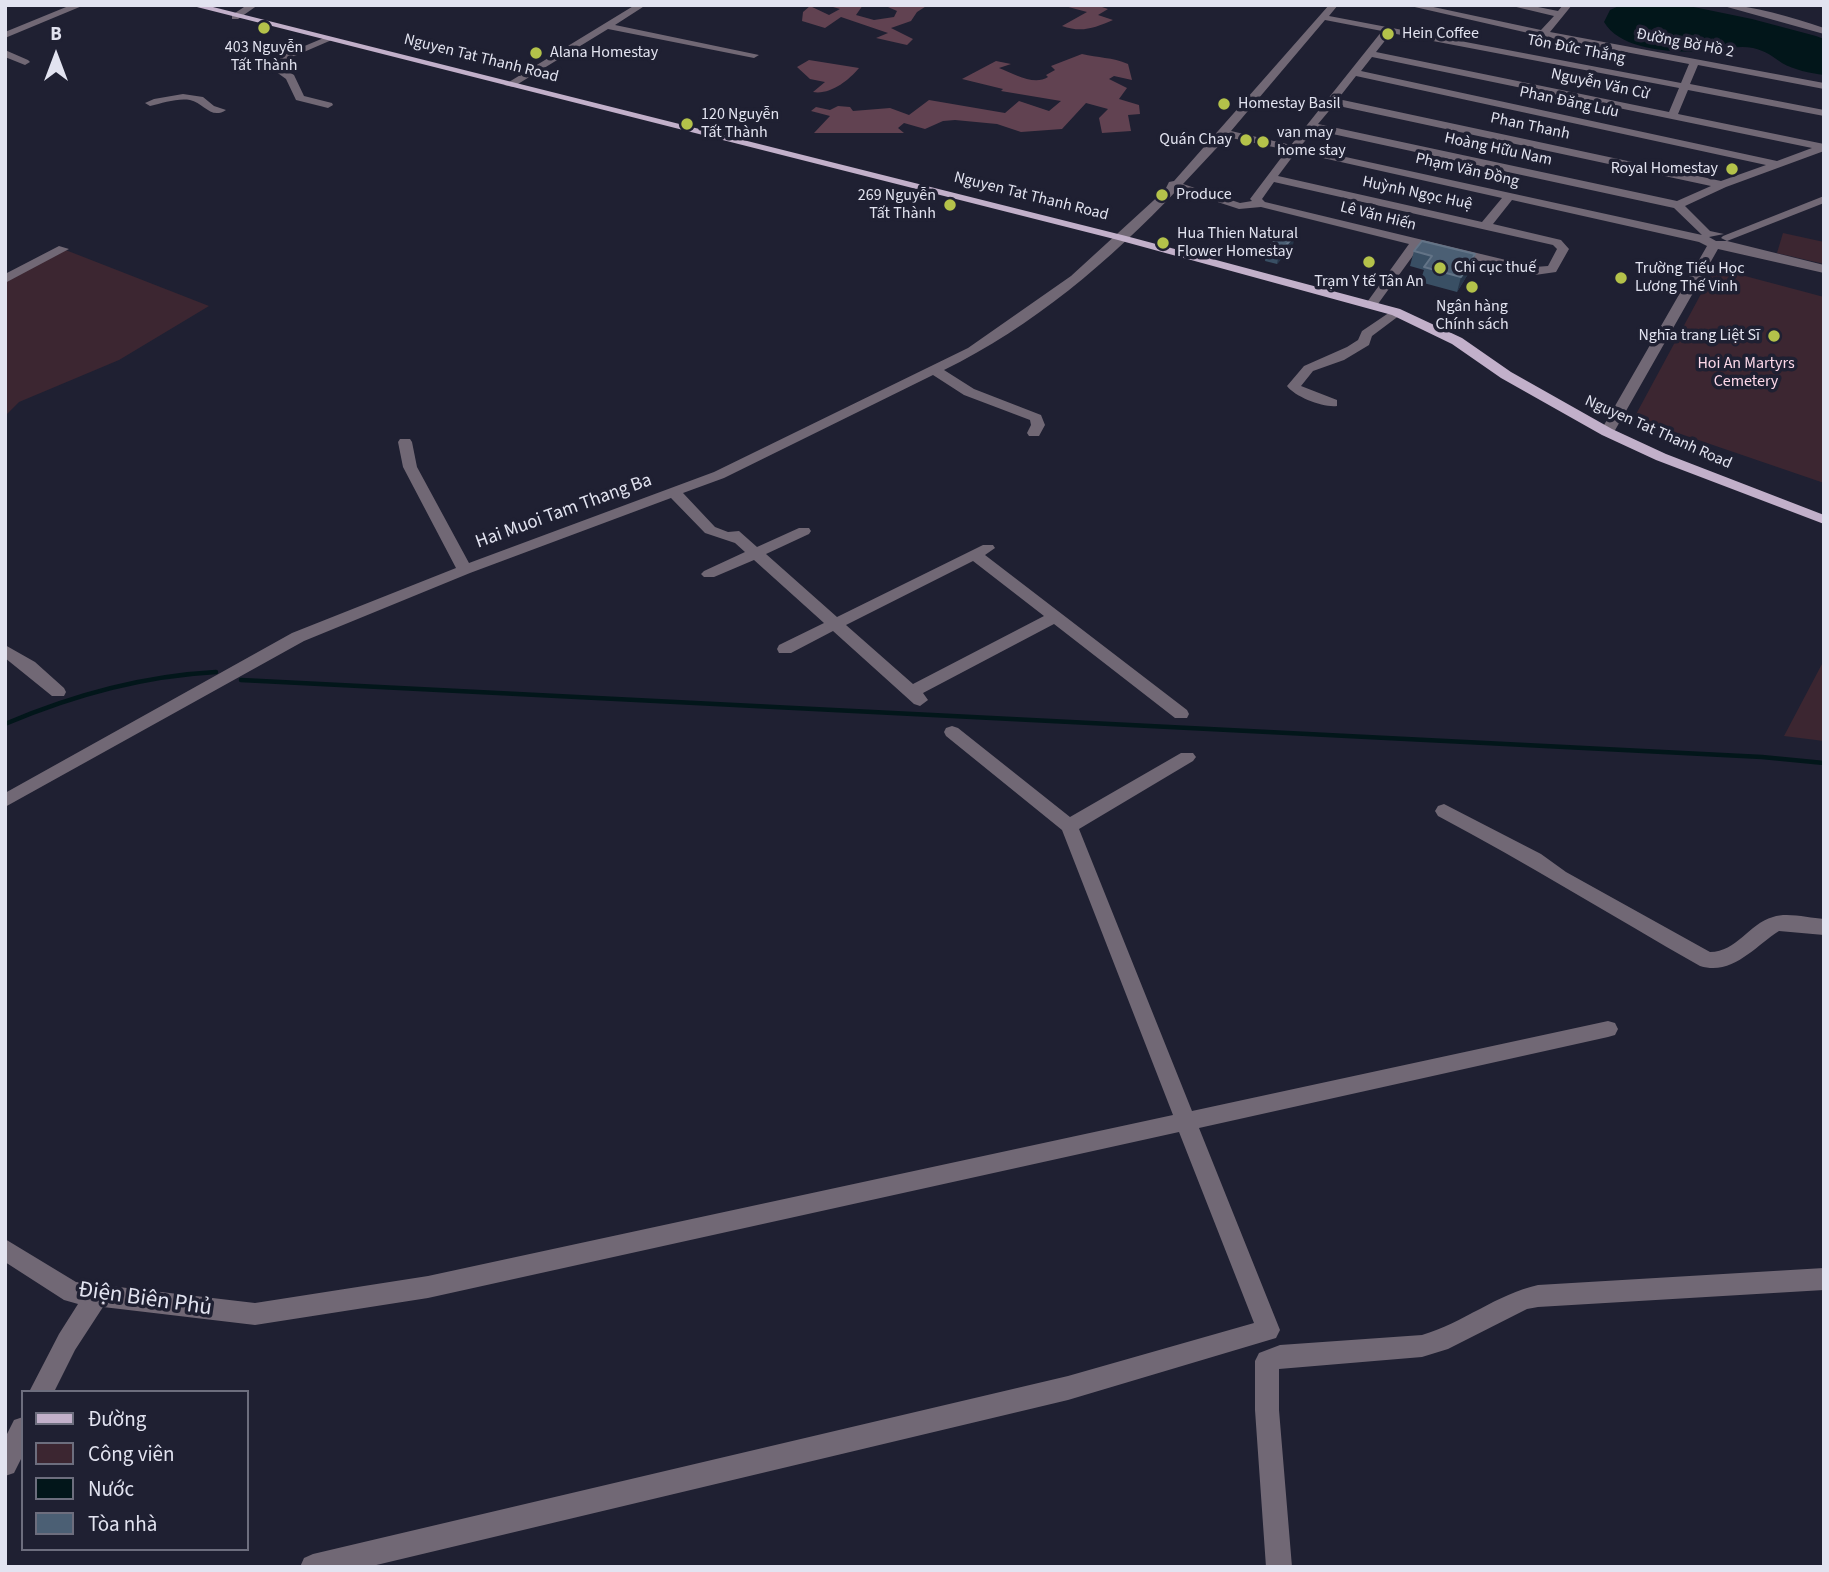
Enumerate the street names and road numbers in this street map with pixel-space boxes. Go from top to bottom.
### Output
street label: Đường Bờ Hồ 2 [1635,25,1735,63]
street label: Nguyen Tat Thanh Road [402,30,560,88]
street label: Tôn Đức Thắng [1525,31,1627,69]
street label: Nguyễn Văn Cừ [1549,65,1651,105]
street label: Phan Đăng Lưu [1518,83,1620,123]
street label: Phan Thanh [1489,109,1571,145]
street label: Hoàng Hữu Nam [1442,129,1554,171]
street label: Phạm Văn Đồng [1413,150,1521,192]
street label: Nguyen Tat Thanh Road [952,168,1110,226]
street label: Huỳnh Ngọc Huệ [1360,173,1474,215]
street label: Lê Văn Hiến [1338,198,1418,236]
street label: Nguyen Tat Thanh Road [1582,392,1734,474]
street label: Hai Muoi Tam Thang Ba [473,469,655,555]
street label: Điện Biên Phủ [76,1277,214,1323]

